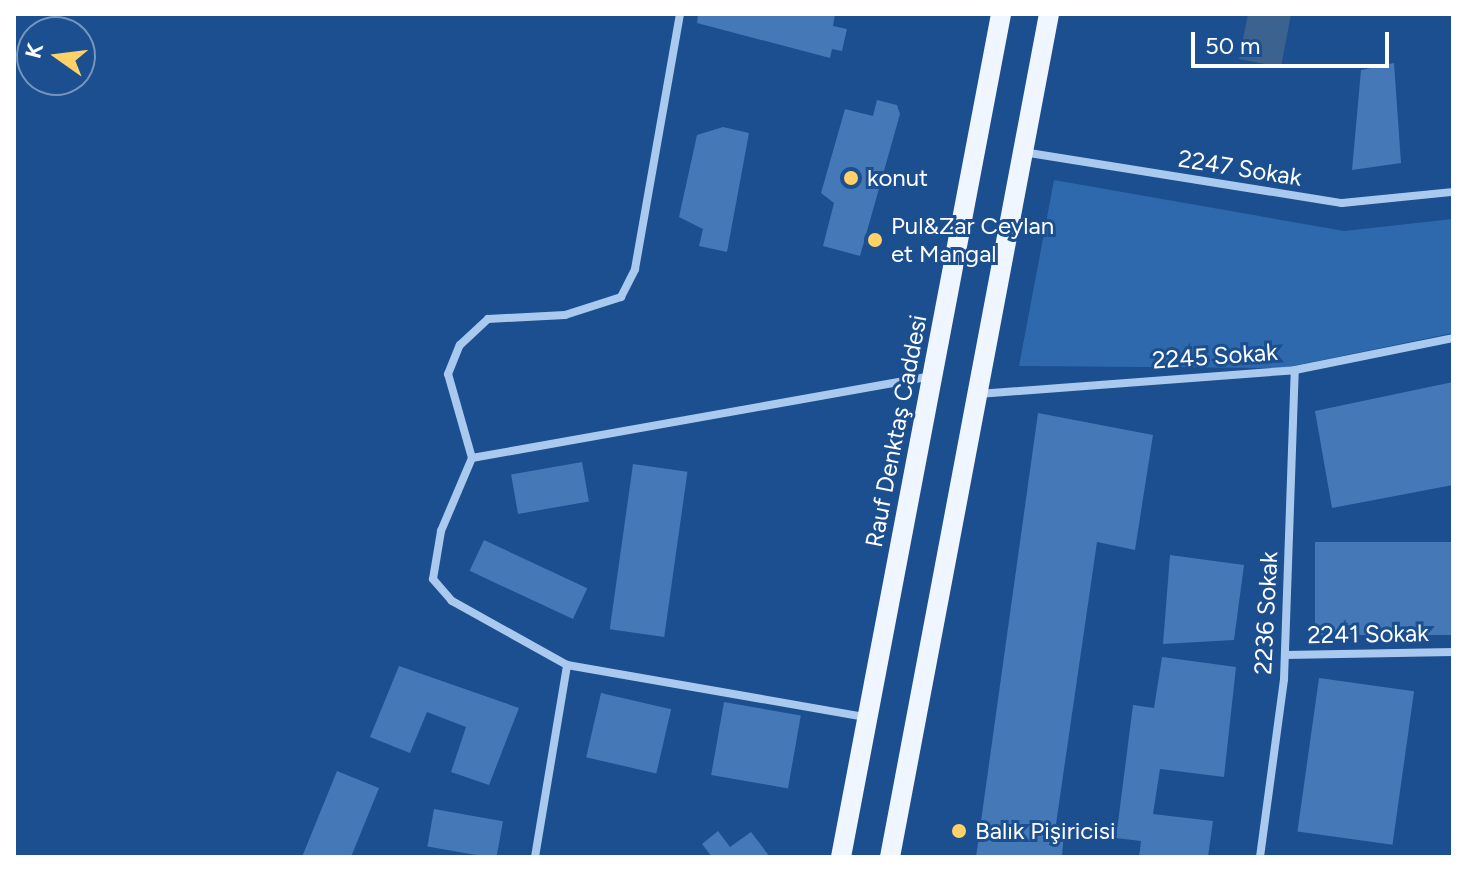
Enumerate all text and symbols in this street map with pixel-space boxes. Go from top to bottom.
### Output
north arrow [16,16,96,96]
scale bar [1195,16,1393,66]
text: 50 m [1205,31,1261,60]
text: K [19,40,49,61]
street label: 2247 Sokak [1176,144,1304,192]
place label: konut [867,164,928,192]
marker: konut [842,169,860,187]
place label: Pul&Zar Ceylan et Mangal [891,212,1054,268]
marker: Pul&Zar Ceylan et Mangal [866,231,884,249]
street label: Rauf Denktaş Caddesi [859,312,933,550]
street label: 2245 Sokak [1151,337,1279,375]
street label: 2236 Sokak [1248,551,1284,675]
street label: 2241 Sokak [1307,619,1429,649]
place label: Balık Pişiricisi [975,817,1116,845]
marker: Balık Pişiricisi [950,822,968,840]

